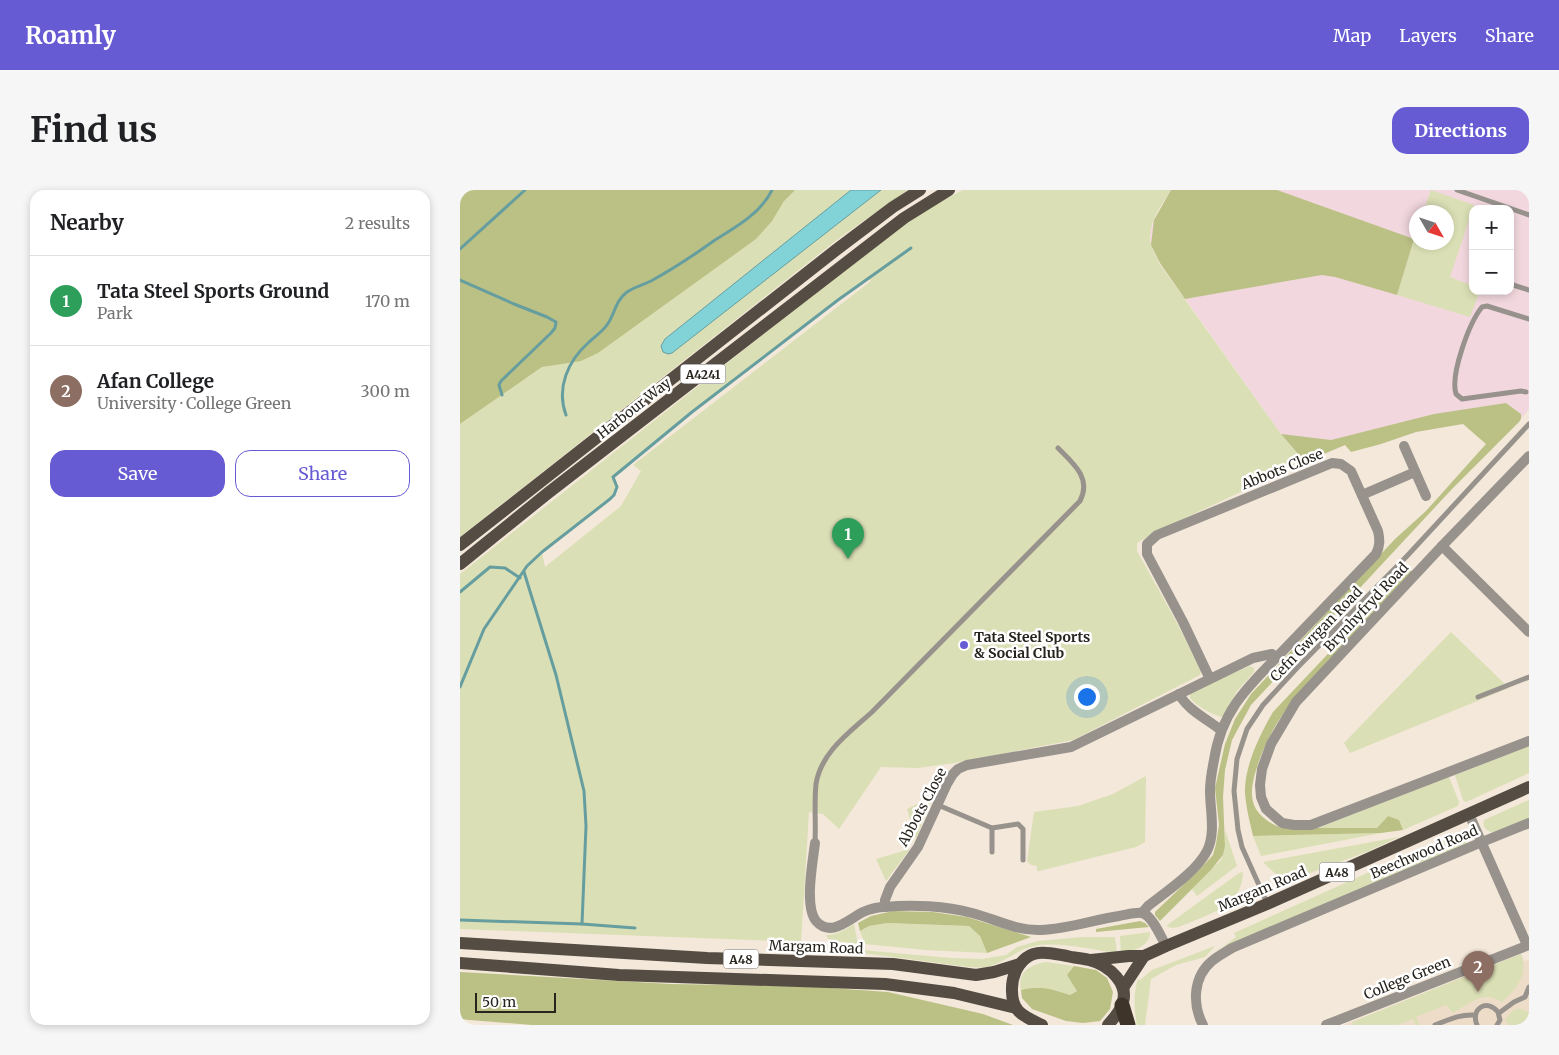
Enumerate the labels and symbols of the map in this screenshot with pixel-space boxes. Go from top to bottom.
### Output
north arrow [1409,205,1454,250]
road number: A4241 [680,364,726,383]
street label: Harbour Way [594,373,675,442]
street label: Abbots Close [1238,444,1326,494]
pin: 1 [832,518,864,559]
street label: Brynhyfryd Road [1320,558,1413,656]
street label: Cefn Gwrgan Road [1266,582,1366,685]
place label: Tata Steel Sports & Social Club [974,628,1090,662]
marker: Tata Steel Sports & Social Club [958,639,970,651]
your location [1074,684,1100,710]
street label: Abbots Close [893,765,950,850]
street label: Beechwood Road [1367,821,1481,883]
street label: Margam Road [1215,862,1310,916]
road number: A48 [1320,862,1354,882]
street label: Margam Road [768,936,864,958]
road number: A48 [724,950,758,969]
pin: 2 [1462,951,1494,992]
street label: College Green [1361,952,1453,1004]
scale bar [475,990,556,1013]

